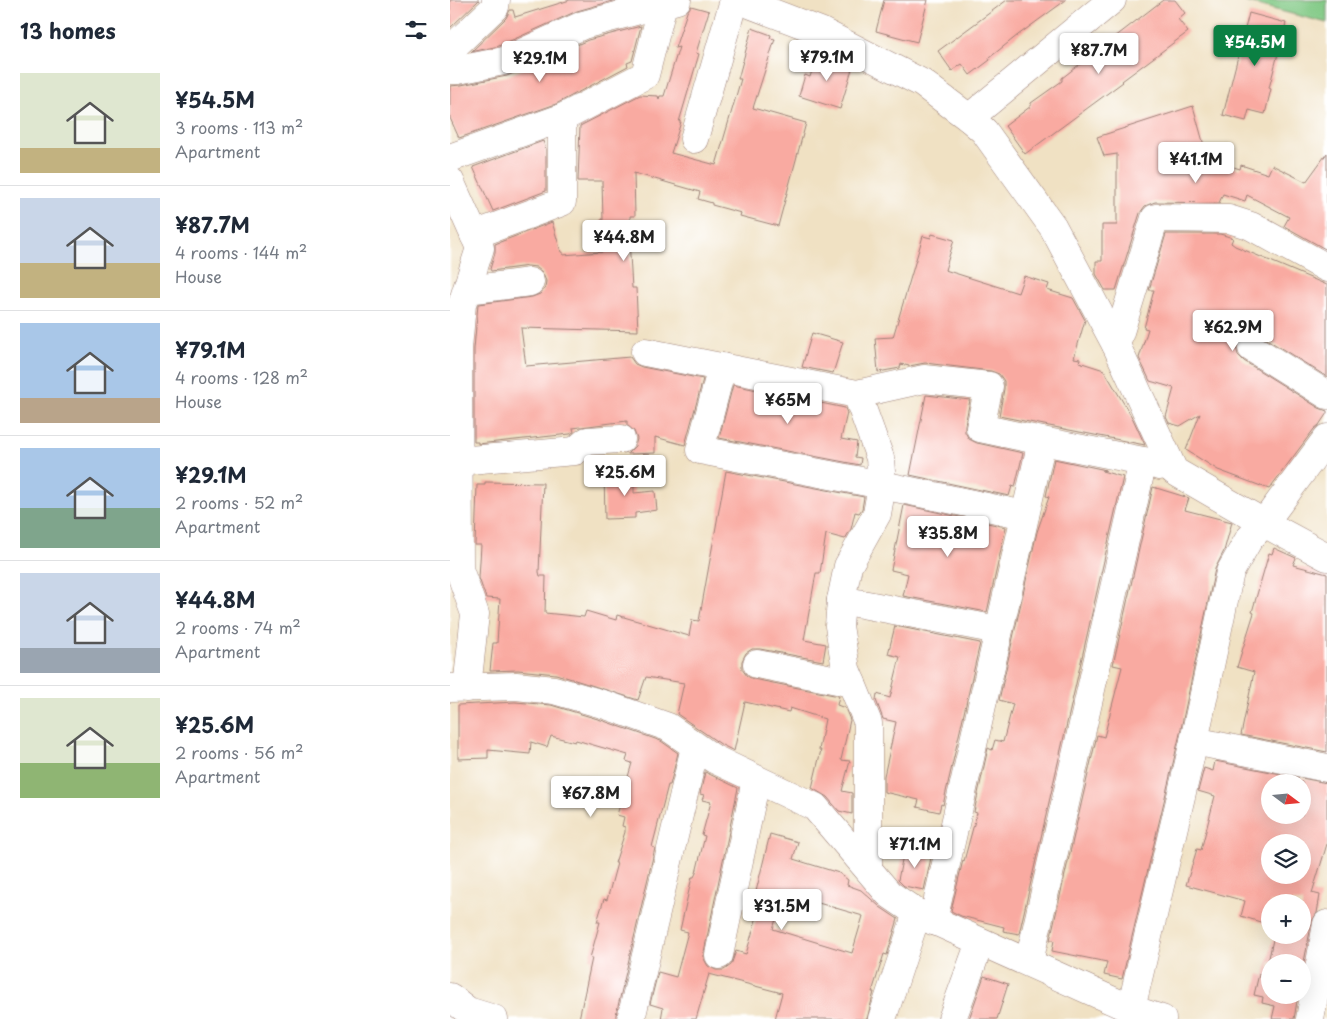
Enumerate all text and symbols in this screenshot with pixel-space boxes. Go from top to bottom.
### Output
text: 13 homes [20,14,116,46]
icon: filters [402,16,430,44]
pin: ¥54.5M [1214,24,1296,67]
text: ¥54.5M [1225,29,1286,53]
pin: ¥87.7M [1058,32,1140,75]
text: ¥87.7M [1070,37,1128,61]
pin: ¥79.1M [786,39,868,82]
pin: ¥29.1M [499,41,581,83]
text: ¥79.1M [800,44,854,68]
text: ¥29.1M [513,45,567,69]
text: ¥54.5M [175,83,255,115]
icon: home [60,93,120,153]
text: 3 rooms · 113 m² [175,115,303,139]
text: Apartment [175,139,260,163]
pin: ¥41.1M [1155,142,1237,184]
text: ¥41.1M [1169,146,1223,170]
text: ¥87.7M [175,208,250,240]
icon: home [60,218,120,278]
pin: ¥44.8M [583,220,665,262]
text: ¥44.8M [593,224,655,248]
text: 4 rooms · 144 m² [175,240,307,264]
text: House [175,264,222,288]
pin: ¥62.9M [1192,310,1274,352]
text: ¥62.9M [1204,314,1262,338]
text: ¥79.1M [175,333,246,365]
icon: home [60,343,120,403]
text: 4 rooms · 128 m² [175,365,308,389]
pin: ¥65M [758,382,818,425]
text: ¥65M [765,387,811,411]
text: House [175,389,222,413]
pin: ¥25.6M [584,454,666,497]
text: ¥29.1M [175,458,247,490]
text: ¥25.6M [595,459,655,483]
icon: home [60,468,120,528]
text: 2 rooms · 52 m² [175,490,303,514]
text: Apartment [175,514,260,538]
pin: ¥35.8M [907,516,989,558]
text: ¥35.8M [918,520,978,544]
text: ¥44.8M [175,583,256,615]
icon: home [60,593,120,653]
text: 2 rooms · 74 m² [175,615,301,639]
text: Apartment [175,639,260,663]
text: ¥25.6M [175,708,254,740]
icon: home [60,718,120,778]
text: 2 rooms · 56 m² [175,740,304,764]
text: Apartment [175,764,260,788]
north arrow [1261,774,1311,824]
map controls [1261,774,1311,1004]
pin: ¥67.8M [550,776,632,818]
text: ¥67.8M [562,780,620,804]
pin: ¥71.1M [874,826,956,869]
text: ¥71.1M [889,831,941,855]
button: layers [1261,834,1311,884]
pin: ¥31.5M [741,888,823,931]
text: ¥31.5M [754,893,810,917]
button: + [1261,894,1311,944]
button: − [1261,954,1311,1004]

